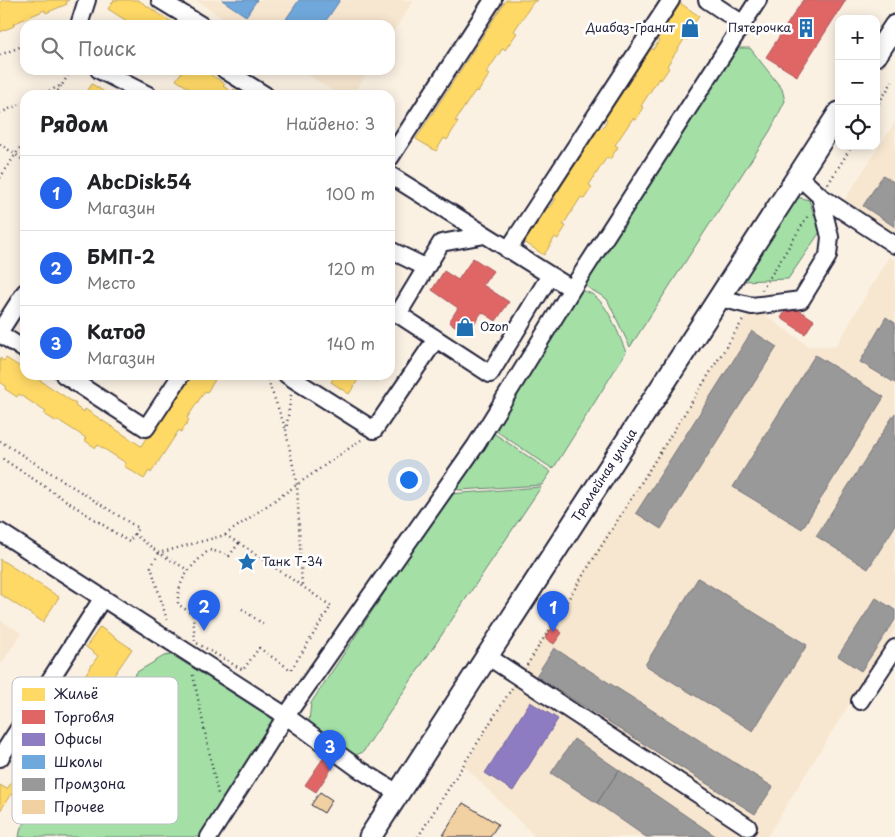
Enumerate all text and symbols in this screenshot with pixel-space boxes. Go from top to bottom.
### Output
map controls [835,15,880,150]
button: + [835,15,880,60]
shop icon: Диабаз-Гранит [679,17,701,39]
building icon: Пятерочка [795,17,817,39]
place label: Диабаз-Гранит [585,18,676,36]
place label: Пятерочка [728,18,791,36]
search box [20,20,395,75]
icon: search [38,34,66,62]
text: Поиск [78,34,136,62]
button: − [835,60,880,105]
button: locate [835,105,880,150]
text: Рядом [40,107,108,139]
text: Найдено: 3 [286,111,375,135]
text: AbcDisk54 [87,167,191,195]
text: 1 [52,181,60,205]
text: 100 m [326,181,375,205]
text: Магазин [87,195,156,219]
text: БМП-2 [87,242,155,270]
text: 2 [50,256,62,280]
text: 120 m [328,256,375,280]
text: Место [87,270,136,294]
shop icon: Ozon [454,316,476,338]
text: Катод [87,317,146,345]
place label: Ozon [480,317,509,335]
text: 3 [51,331,61,355]
text: 140 m [327,331,375,355]
text: Магазин [87,345,156,369]
street label: Троллейная улица [567,424,641,525]
your location [396,467,422,493]
place icon: Танк Т-34 [236,551,258,573]
place label: Танк Т-34 [262,552,323,570]
pin: 2 [188,590,220,631]
pin: 1 [537,591,569,632]
legend [12,677,178,824]
text: Жильё [53,683,98,704]
text: Торговля [54,706,115,727]
text: Офисы [54,728,102,749]
pin: 3 [314,730,346,771]
text: Школы [54,751,103,772]
text: Промзона [54,773,125,794]
text: Прочее [54,796,105,817]

